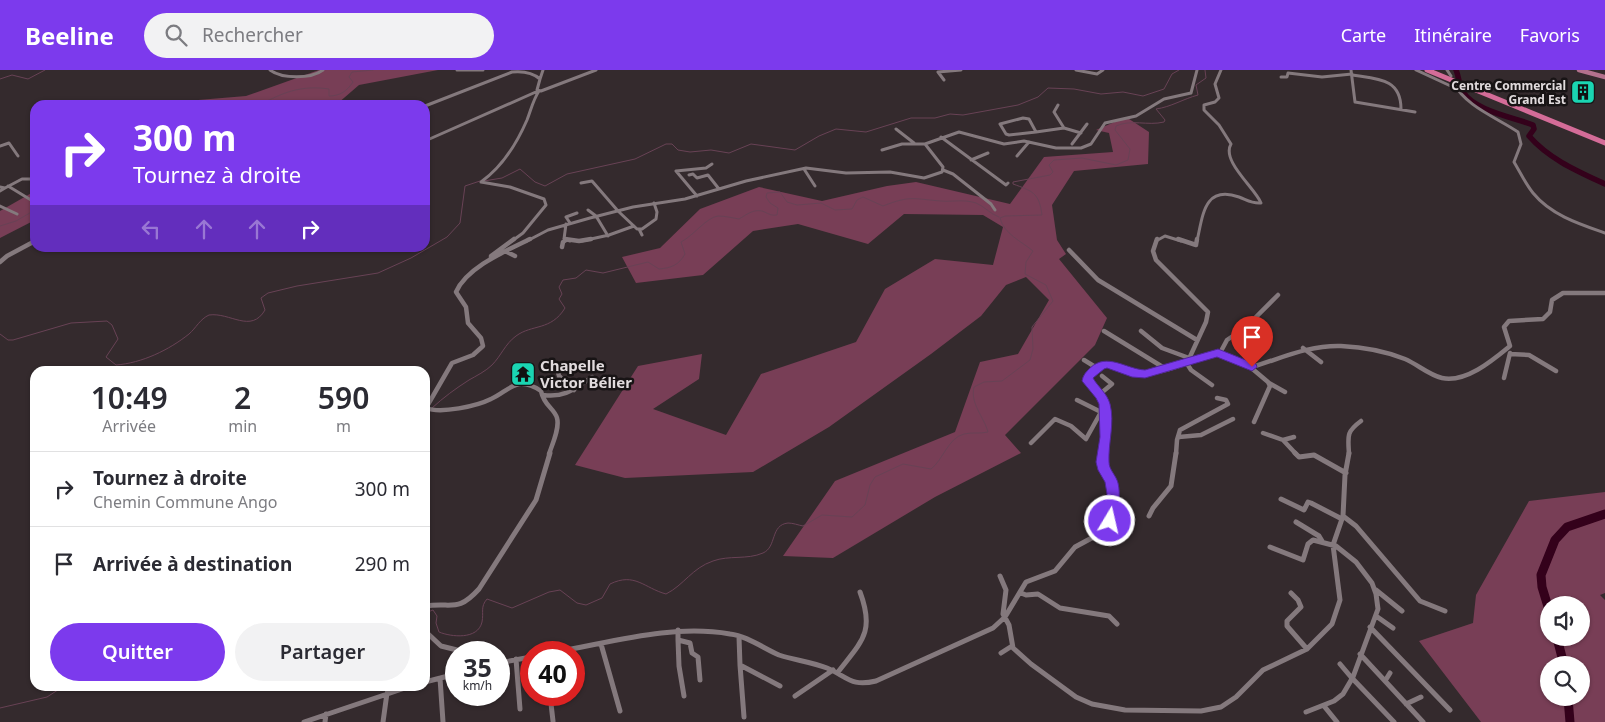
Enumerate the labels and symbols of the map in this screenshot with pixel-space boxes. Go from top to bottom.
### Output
place label: Centre Commercial Grand Est [1451,77,1566,108]
building icon: Centre Commercial Grand Est [1570,79,1596,105]
pin [1231,316,1273,367]
place label: Chapelle Victor Bélier [540,355,632,392]
temple icon: Chapelle Victor Bélier [510,361,536,387]
position arrow [1083,494,1135,546]
speed limit sign: 40 [520,641,585,706]

